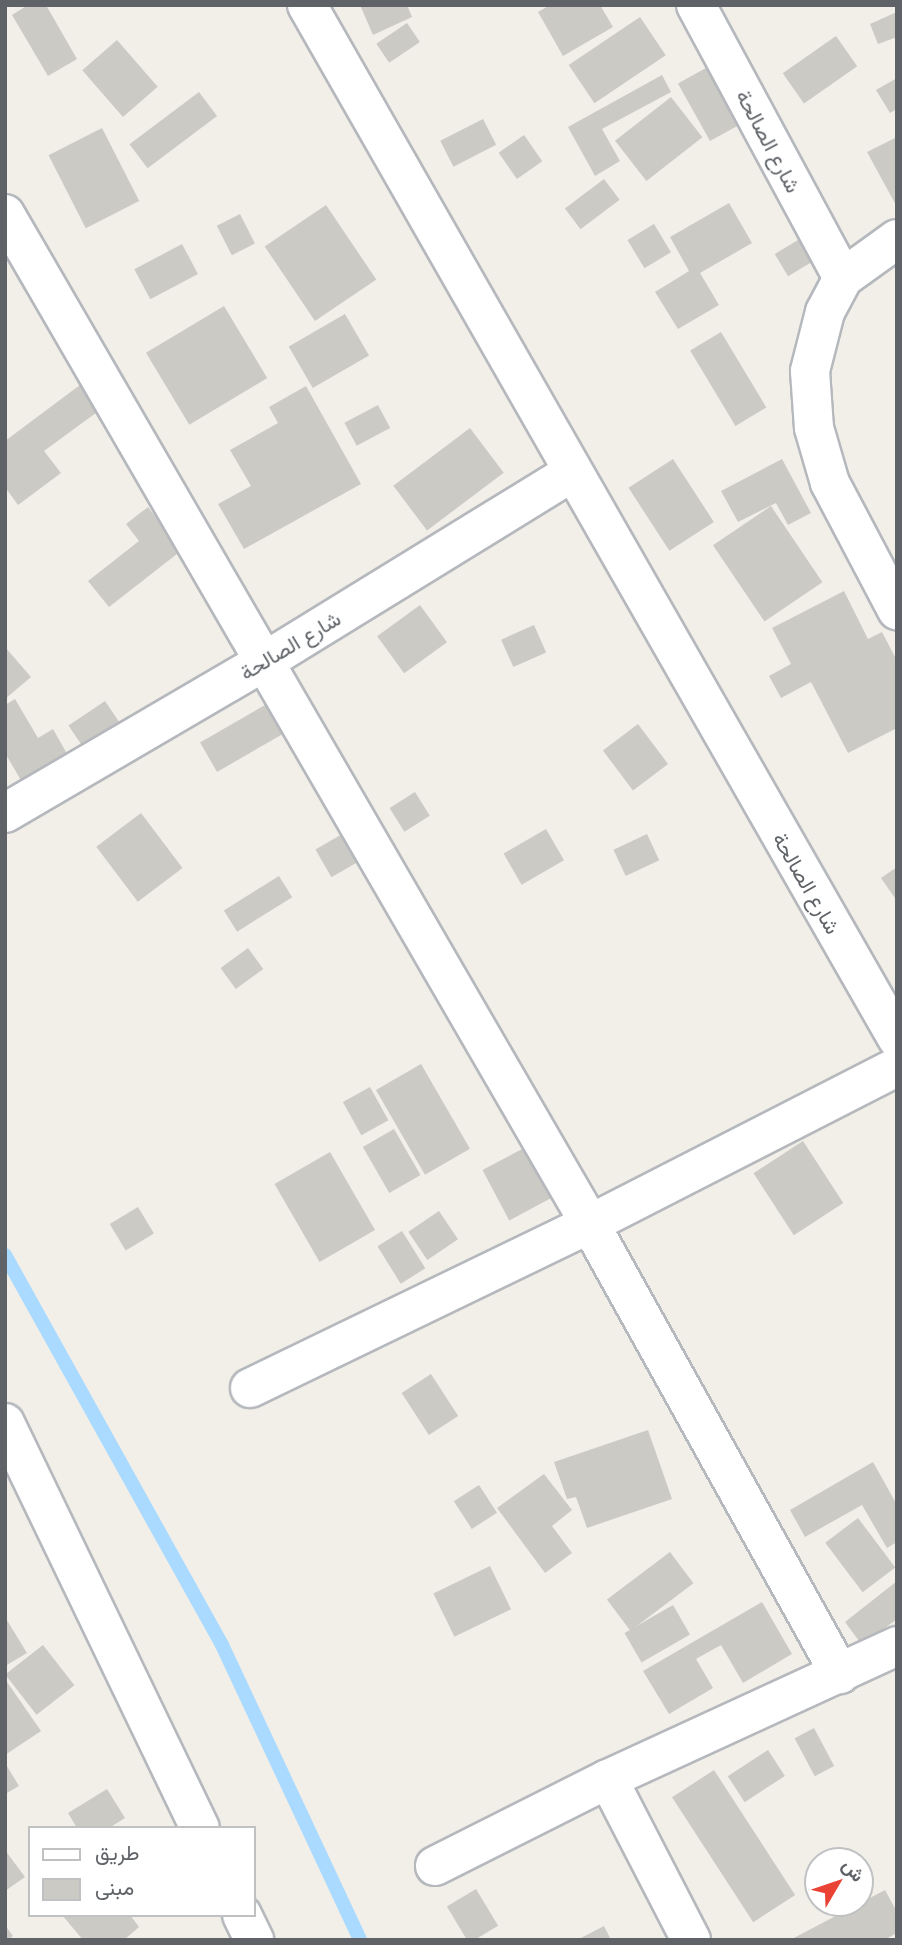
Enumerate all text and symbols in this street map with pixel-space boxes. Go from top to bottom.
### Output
street label: شارع الصالحة [731,85,807,197]
street label: شارع الصالحة [235,605,345,685]
street label: شارع الصالحة [768,828,846,938]
legend [28,1826,256,1917]
text: طريق [95,1838,140,1866]
north arrow [804,1847,874,1917]
text: ش [837,1854,870,1886]
text: مبنى [95,1873,134,1901]

